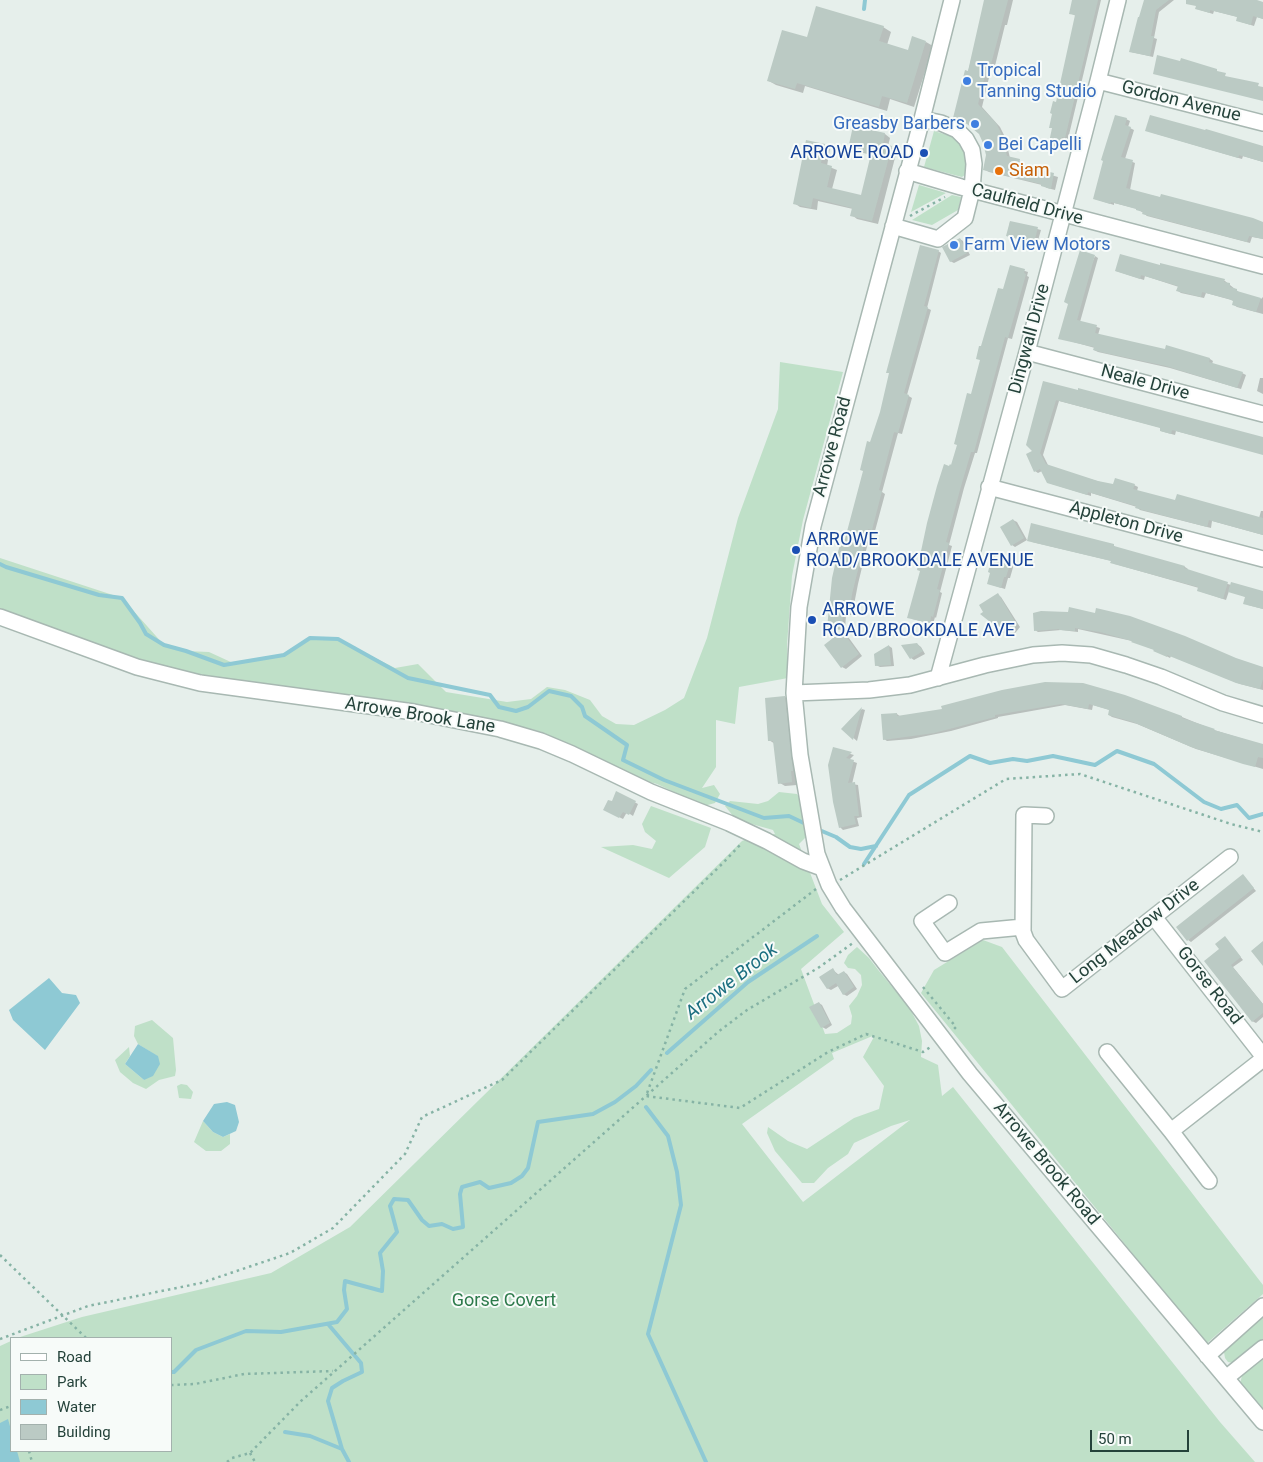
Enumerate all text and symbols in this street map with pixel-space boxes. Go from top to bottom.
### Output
place label: Tropical Tanning Studio [977,60,1097,102]
marker: Tropical Tanning Studio [961,75,973,87]
street label: Gordon Avenue [1119,77,1243,127]
place label: Greasby Barbers [833,113,965,135]
marker: Greasby Barbers [969,118,981,130]
place label: Bei Capelli [998,134,1082,156]
marker: Bei Capelli [982,139,994,151]
place label: ARROWE ROAD [790,142,914,164]
marker: ARROWE ROAD [918,147,930,159]
place label: Siam [1009,160,1050,182]
marker: Siam [993,165,1005,177]
street label: Caulfield Drive [969,180,1085,230]
place label: Farm View Motors [964,234,1111,256]
marker: Farm View Motors [948,239,960,251]
street label: Dingwall Drive [1005,282,1055,396]
street label: Neale Drive [1098,361,1192,405]
street label: Arrowe Road [809,395,857,499]
street label: Appleton Drive [1067,497,1185,549]
place label: ARROWE ROAD/BROOKDALE AVENUE [806,529,1034,572]
marker: ARROWE ROAD/BROOKDALE AVENUE [790,544,802,556]
place label: ARROWE ROAD/BROOKDALE AVE [822,599,1015,642]
marker: ARROWE ROAD/BROOKDALE AVE [806,614,818,626]
street label: Arrowe Brook Lane [343,693,497,739]
street label: Long Meadow Drive [1066,875,1204,989]
water label: Arrowe Brook [681,939,783,1025]
street label: Gorse Road [1172,943,1246,1029]
street label: Arrowe Brook Road [988,1098,1104,1230]
park label: Gorse Covert [452,1290,556,1312]
legend [10,1337,172,1452]
text: Road [57,1348,91,1366]
text: Park [57,1373,87,1391]
text: Water [57,1398,96,1416]
scale bar [1093,1420,1192,1452]
text: Building [57,1423,111,1441]
text: 50 m [1098,1430,1132,1448]

